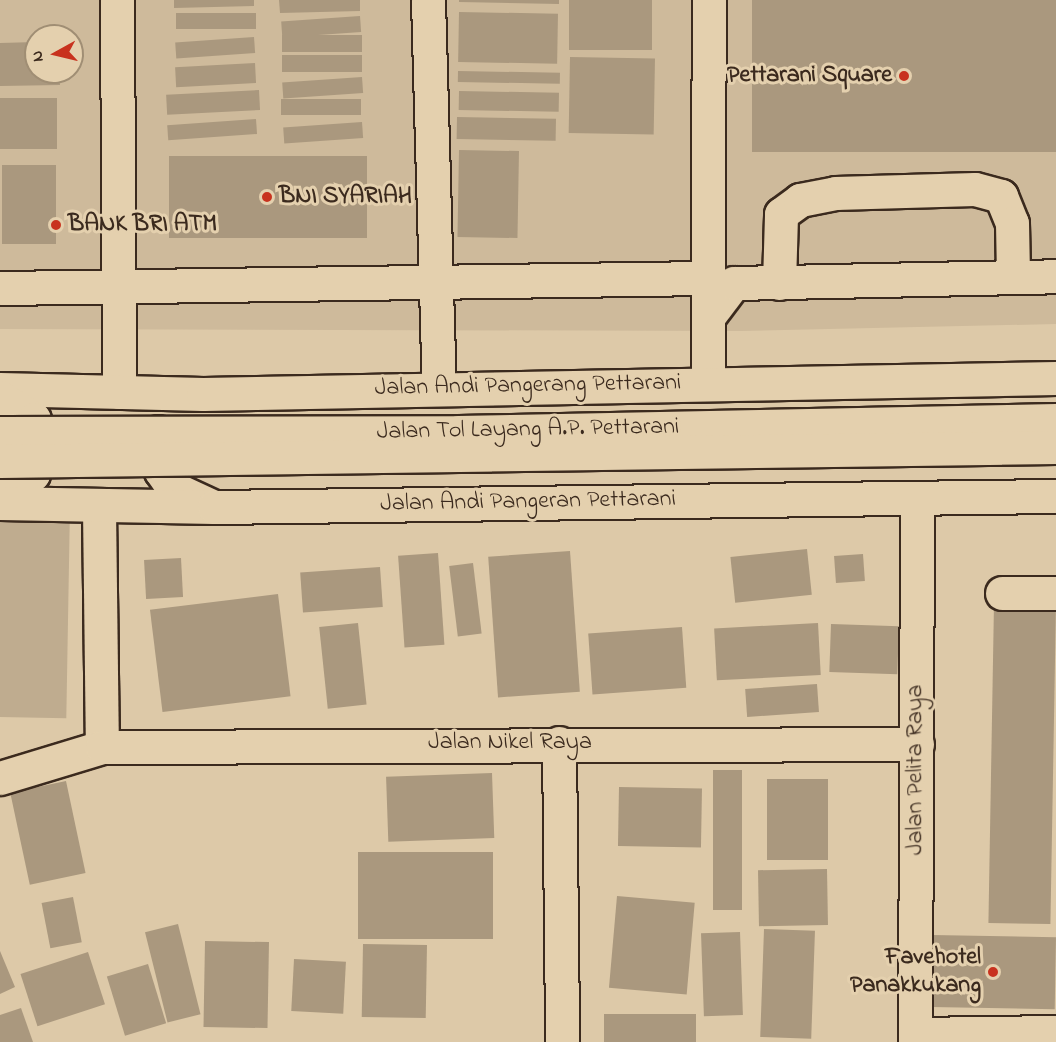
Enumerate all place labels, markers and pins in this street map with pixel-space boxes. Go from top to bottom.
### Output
place label: Pettarani Square [727,62,892,90]
marker: Pettarani Square [897,69,911,83]
place label: BNI SYARIAH [279,183,412,211]
marker: BNI SYARIAH [260,190,274,204]
place label: BANK BRI ATM [68,211,217,239]
marker: BANK BRI ATM [49,218,63,232]
place label: Favehotel Panakkukang [850,944,981,1000]
marker: Favehotel Panakkukang [986,965,1000,979]

